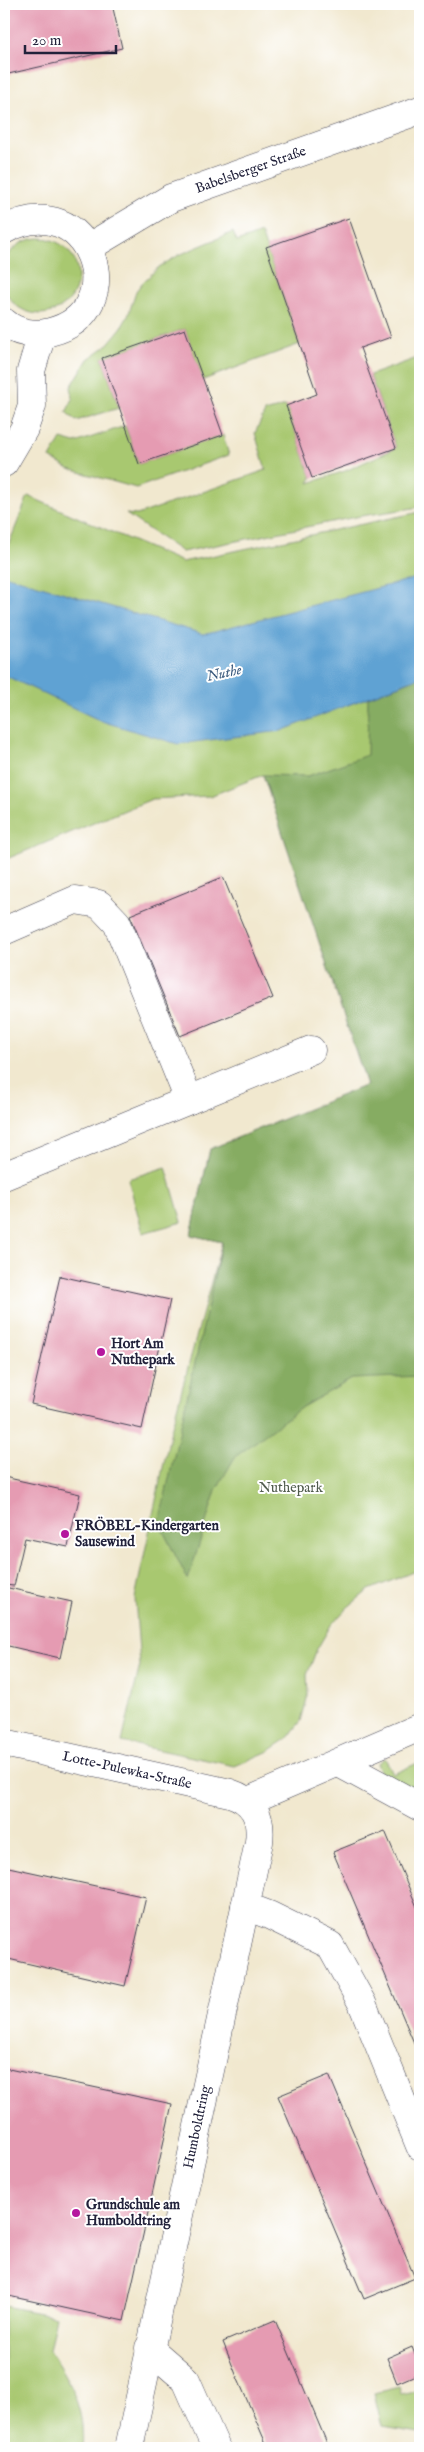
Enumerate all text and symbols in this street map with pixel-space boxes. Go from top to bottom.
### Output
scale bar [25,22,116,54]
text: 20 m [32,31,62,50]
street label: Babelsberger Straße [193,142,309,198]
water label: Nuthe [205,660,243,686]
place label: Hort Am Nuthepark [110,1335,175,1369]
marker: Hort Am Nuthepark [95,1346,107,1358]
park label: Nuthepark [259,1479,323,1497]
place label: FRÖBEL-Kindergarten Sausewind [75,1516,219,1551]
marker: FRÖBEL-Kindergarten Sausewind [59,1528,71,1540]
street label: Lotte-Pulewka-Straße [61,1747,194,1793]
street label: Humboldtring [179,2083,215,2170]
place label: Grundschule am Humboldtring [86,2196,180,2230]
marker: Grundschule am Humboldtring [70,2207,82,2219]

